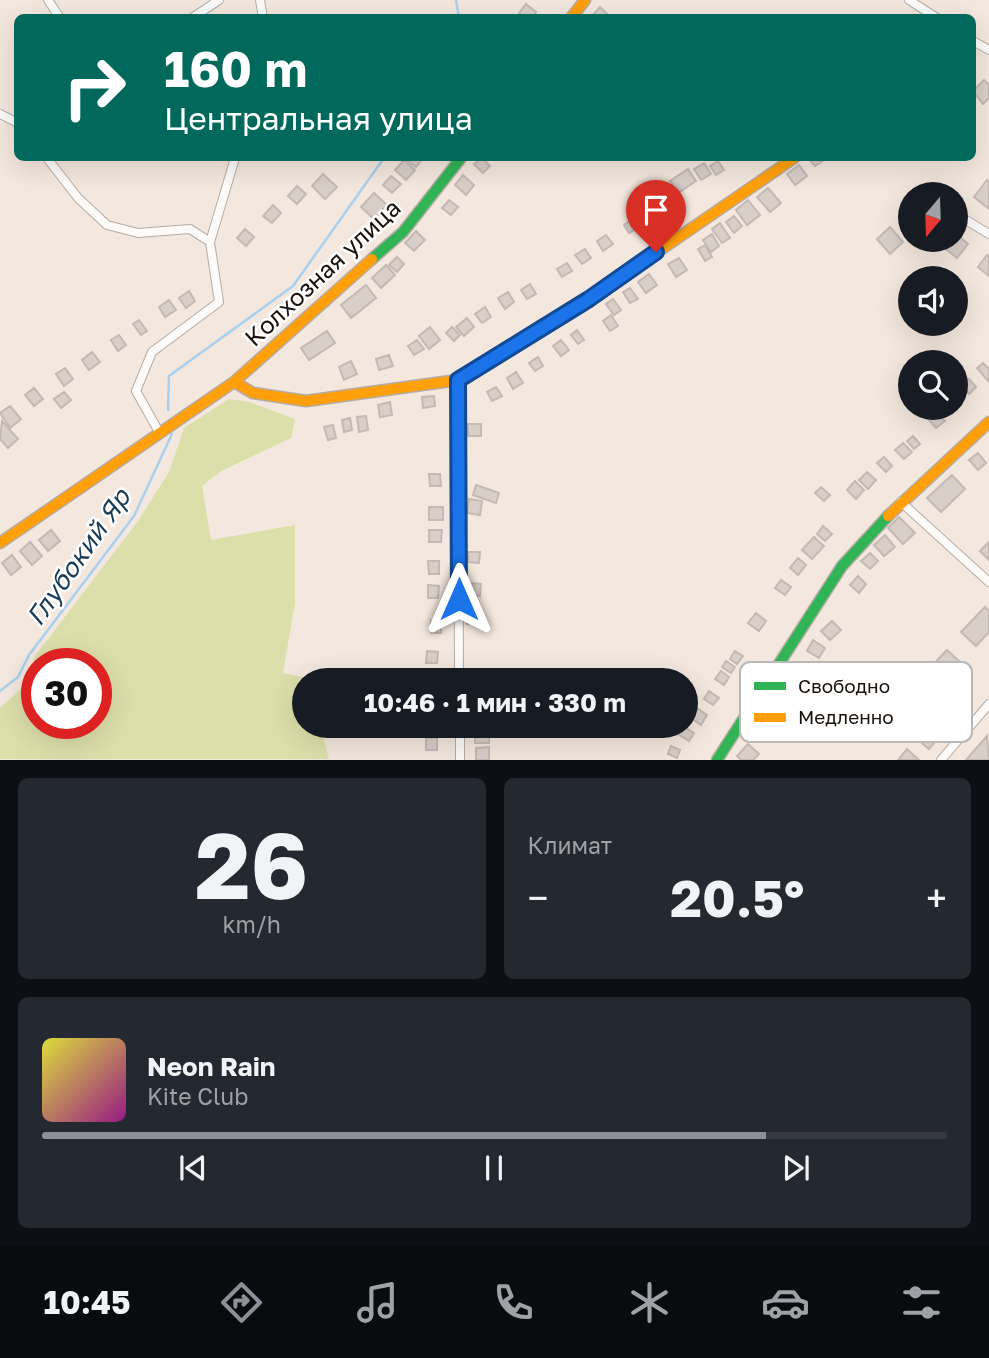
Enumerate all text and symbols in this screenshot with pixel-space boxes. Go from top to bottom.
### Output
text: 160 m [164,39,307,98]
icon: right [49,42,140,133]
text: Центральная улица [164,99,473,137]
pin [626,180,686,252]
north arrow [898,182,968,252]
map controls [898,182,968,420]
icon: arrive [637,191,675,229]
street label: Колхозная улица [238,192,406,352]
button: sound [898,266,968,336]
button: search [898,350,968,420]
water label: Глубокий Яр [20,481,138,631]
position arrow [422,562,496,636]
speed limit sign: 30 [21,648,112,739]
legend [740,662,972,742]
text: Свободно [798,674,890,697]
text: 10:46 · 1 мин · 330 m [364,687,626,718]
text: Медленно [798,705,894,728]
text: 26 [195,810,308,919]
text: Климат [528,831,612,859]
text: 20.5° [670,866,804,928]
text: − [528,875,548,920]
text: + [926,875,947,920]
text: km/h [222,910,281,938]
text: Neon Rain [147,1051,276,1082]
text: Kite Club [147,1082,248,1110]
icon: previous [174,1149,212,1187]
icon: pause [475,1149,513,1187]
icon: next [777,1149,815,1187]
icon: directions [217,1278,266,1327]
icon: music [353,1278,402,1327]
icon: phone [489,1278,538,1327]
icon: climate [625,1278,674,1327]
icon: car [761,1278,810,1327]
icon: filters [897,1278,946,1327]
text: 10:45 [43,1283,130,1321]

